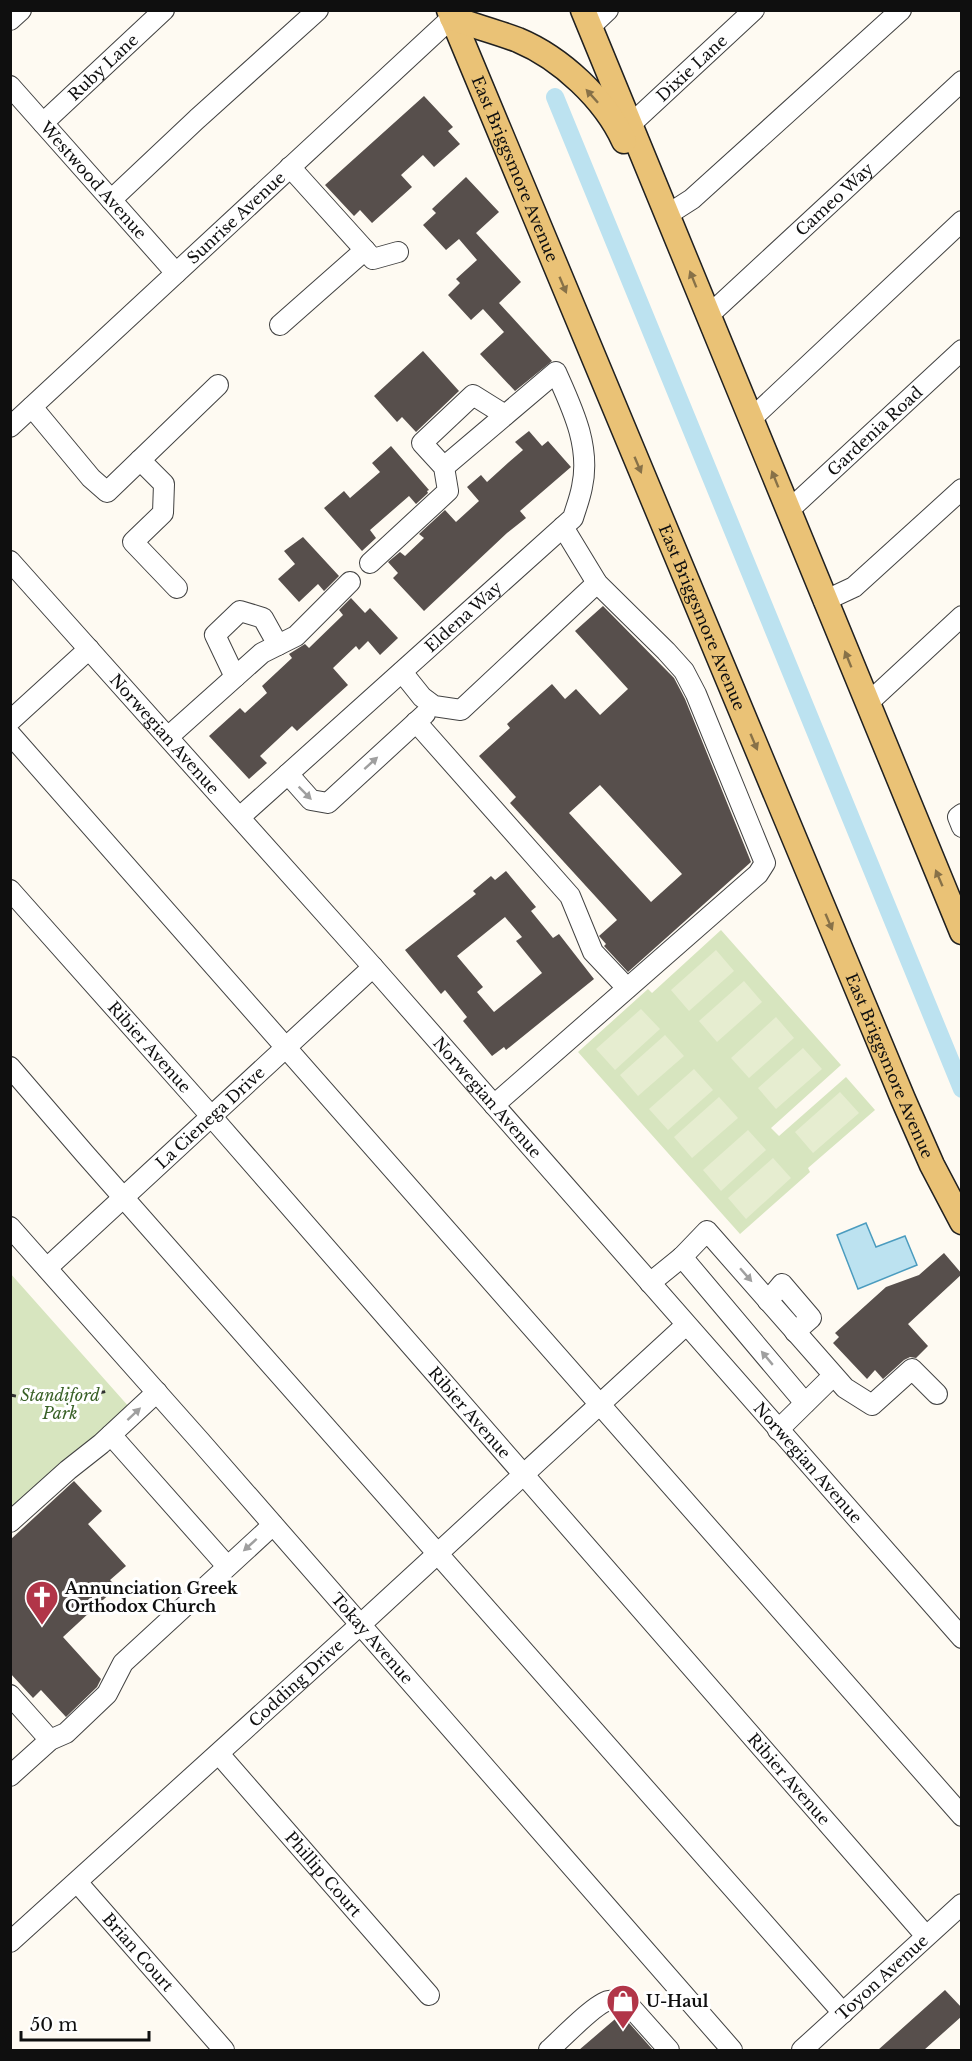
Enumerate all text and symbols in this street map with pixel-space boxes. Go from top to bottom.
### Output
street label: Ruby Lane [64,29,142,105]
street label: Dixie Lane [652,30,731,106]
street label: East Briggsmore Avenue [468,73,563,265]
one-way arrow [586,89,599,104]
street label: Westwood Avenue [36,117,151,243]
street label: Cameo Way [791,158,878,240]
street label: Sunrise Avenue [183,167,289,268]
one-way arrow [688,269,698,287]
one-way arrow [559,276,568,294]
street label: Gardenia Road [823,382,927,480]
one-way arrow [634,456,643,474]
one-way arrow [770,469,780,487]
street label: East Briggsmore Avenue [655,521,750,713]
street label: Eldena Way [421,576,506,656]
one-way arrow [843,650,852,668]
street label: Norwegian Avenue [106,670,224,798]
one-way arrow [750,733,759,751]
one-way arrow [363,757,378,770]
one-way arrow [298,785,312,799]
one-way arrow [934,869,943,887]
one-way arrow [825,913,834,931]
street label: East Briggsmore Avenue [842,970,938,1162]
street label: Ribier Avenue [104,997,195,1097]
street label: Norwegian Avenue [429,1033,546,1162]
street label: La Cienega Drive [151,1062,269,1173]
one-way arrow [739,1268,753,1283]
one-way arrow [761,1351,774,1366]
street label: Ribier Avenue [424,1363,515,1463]
park label: Standiford Park [20,1385,100,1423]
street label: Norwegian Avenue [750,1398,866,1527]
one-way arrow [126,1407,140,1421]
one-way arrow [243,1538,258,1551]
place label: Annunciation Greek Orthodox Church [64,1578,238,1616]
church icon: Annunciation Greek Orthodox Church [24,1579,60,1626]
street label: Tokay Avenue [327,1588,417,1688]
street label: Codding Drive [244,1635,348,1731]
street label: Ribier Avenue [744,1729,834,1829]
street label: Phillip Court [281,1827,366,1921]
street label: Brian Court [99,1909,178,1995]
street label: Toyon Avenue [832,1930,932,2024]
shop icon: U-Haul [605,1983,641,2030]
place label: U-Haul [646,1991,709,2011]
scale bar [21,2004,148,2042]
text: 50 m [30,2014,78,2036]

